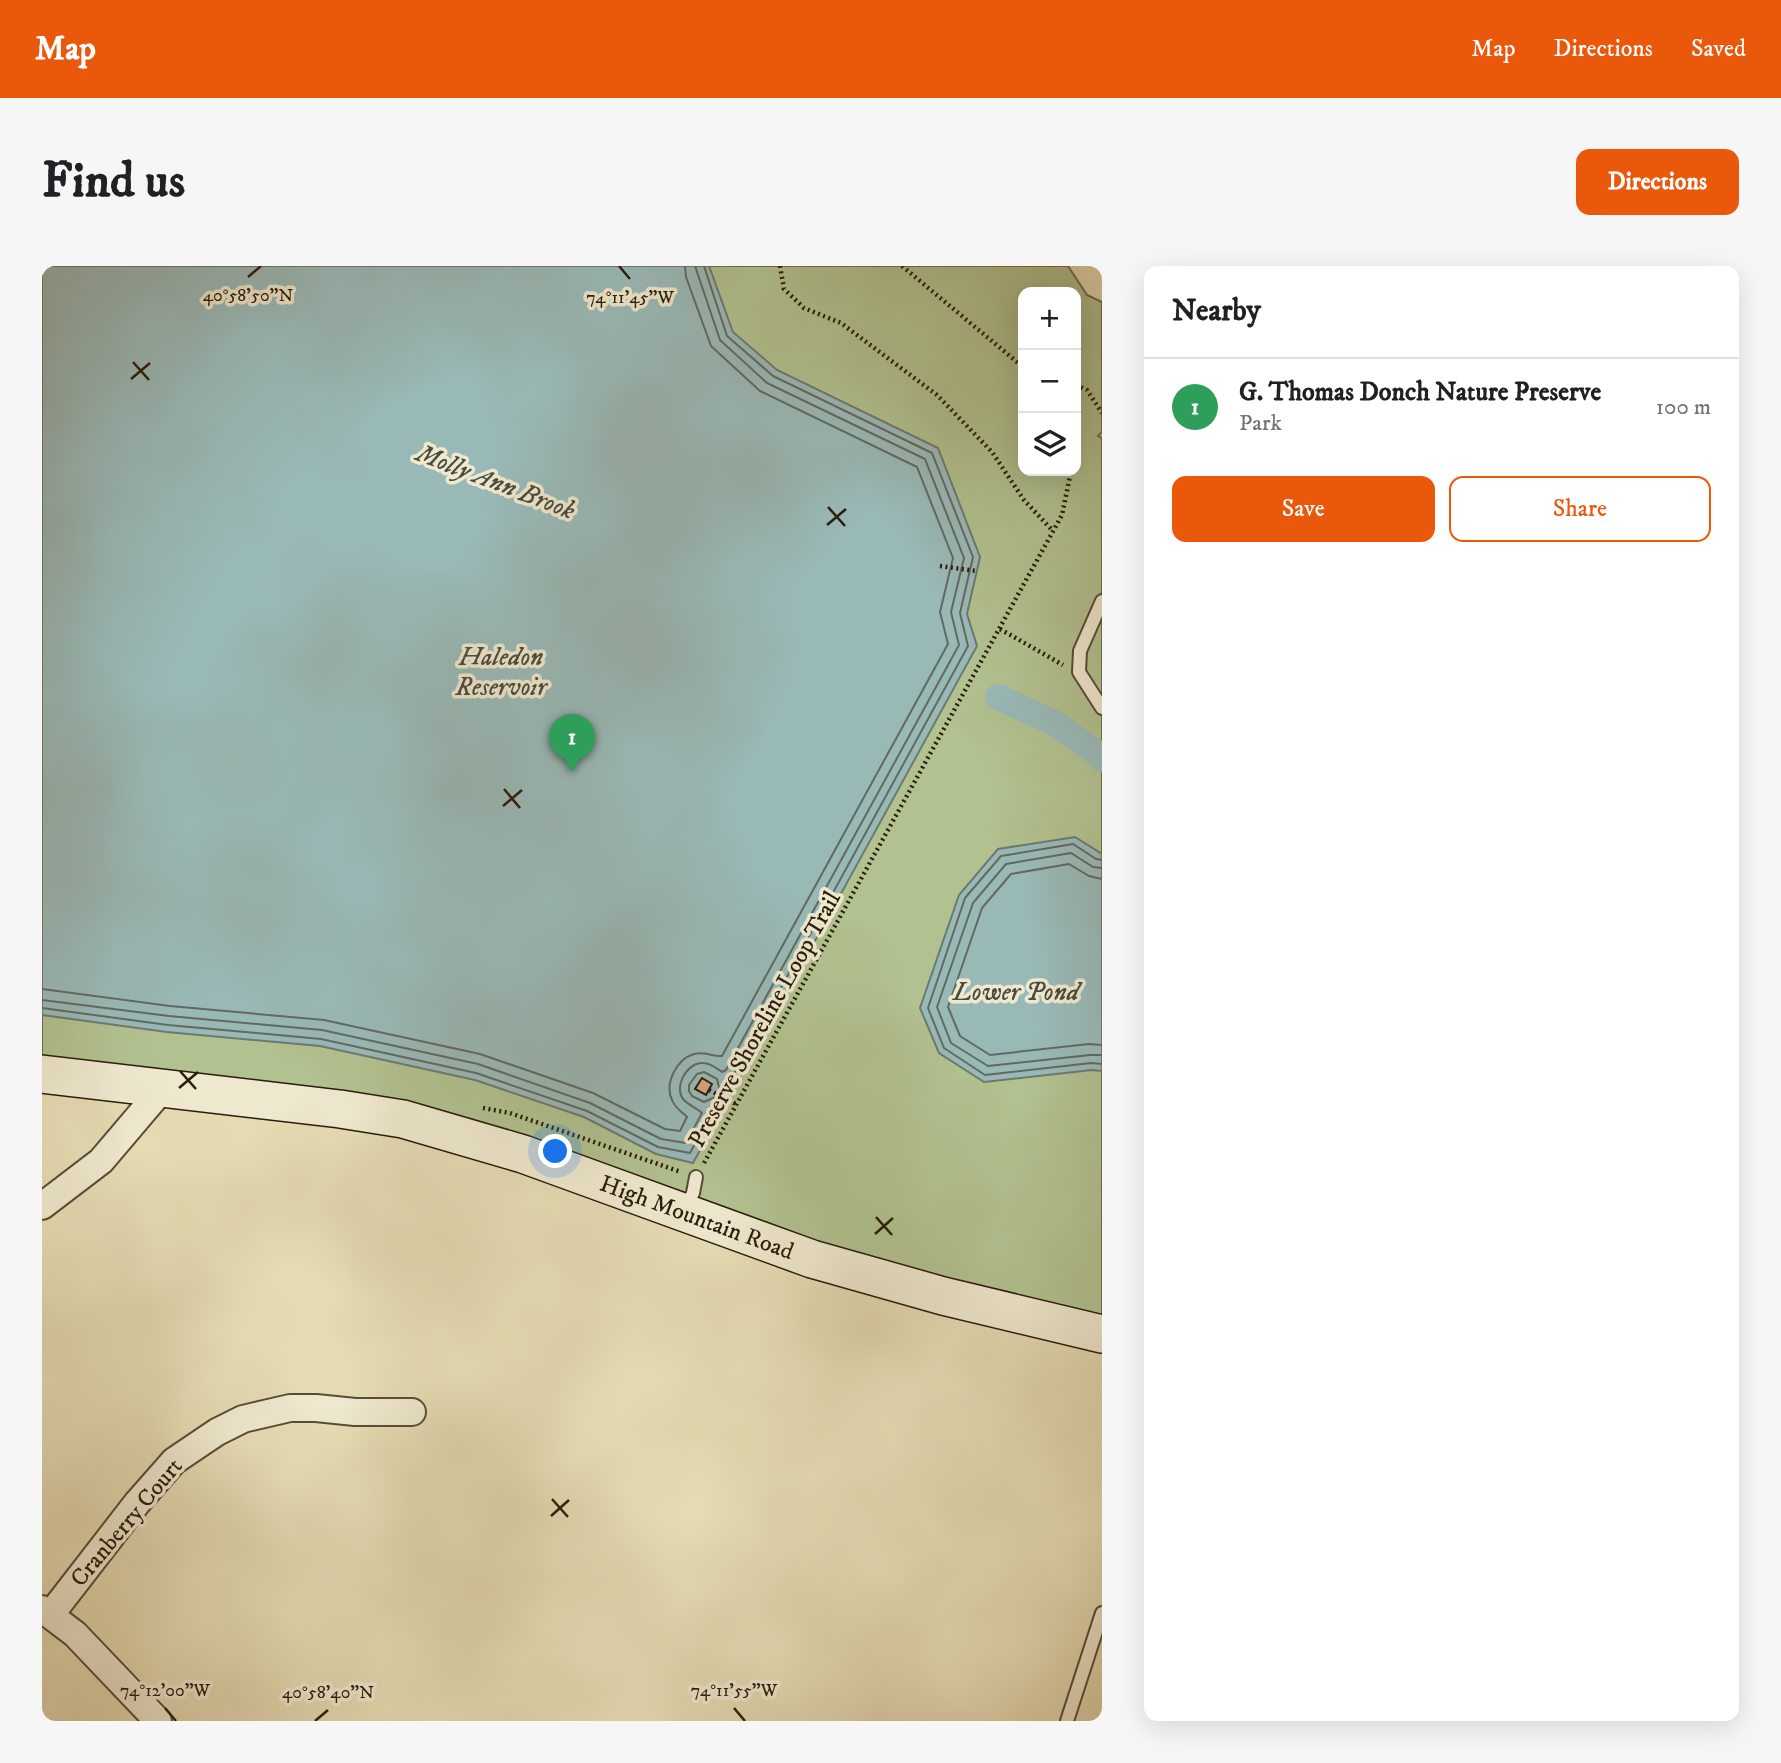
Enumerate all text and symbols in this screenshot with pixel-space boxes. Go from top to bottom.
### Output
text: Map [35,29,96,70]
text: Map [1471,34,1516,64]
text: Directions [1554,34,1653,64]
text: Saved [1691,34,1746,64]
button: Directions [1576,149,1739,215]
text: Find us [42,151,185,213]
text: 40°58'50"N [203,285,294,307]
text: 74°11'45"W [586,287,674,309]
map controls [1018,287,1081,476]
button: + [1018,287,1081,350]
text: Nearby [1172,293,1261,330]
button: − [1018,350,1081,413]
text: G. Thomas Donch Nature Preserve [1239,376,1601,409]
text: 1 [1191,393,1199,422]
text: 100 m [1656,393,1711,422]
text: Park [1239,409,1282,438]
button: layers [1018,413,1081,476]
water label: Molly Ann Brook [410,436,580,528]
button: Save [1172,476,1435,542]
button: Share [1449,476,1711,542]
water label: Haledon Reservoir [455,641,548,704]
pin: 1 [549,714,595,772]
street label: Preserve Shoreline Loop Trail [682,886,848,1153]
water label: Lower Pond [951,976,1083,1009]
your location [538,1134,572,1168]
street label: High Mountain Road [595,1169,798,1267]
street label: Cranberry Court [64,1452,190,1593]
text: 74°12'00"W [120,1680,211,1702]
text: 74°11'55"W [691,1680,778,1702]
text: 40°58'40"N [282,1682,374,1704]

